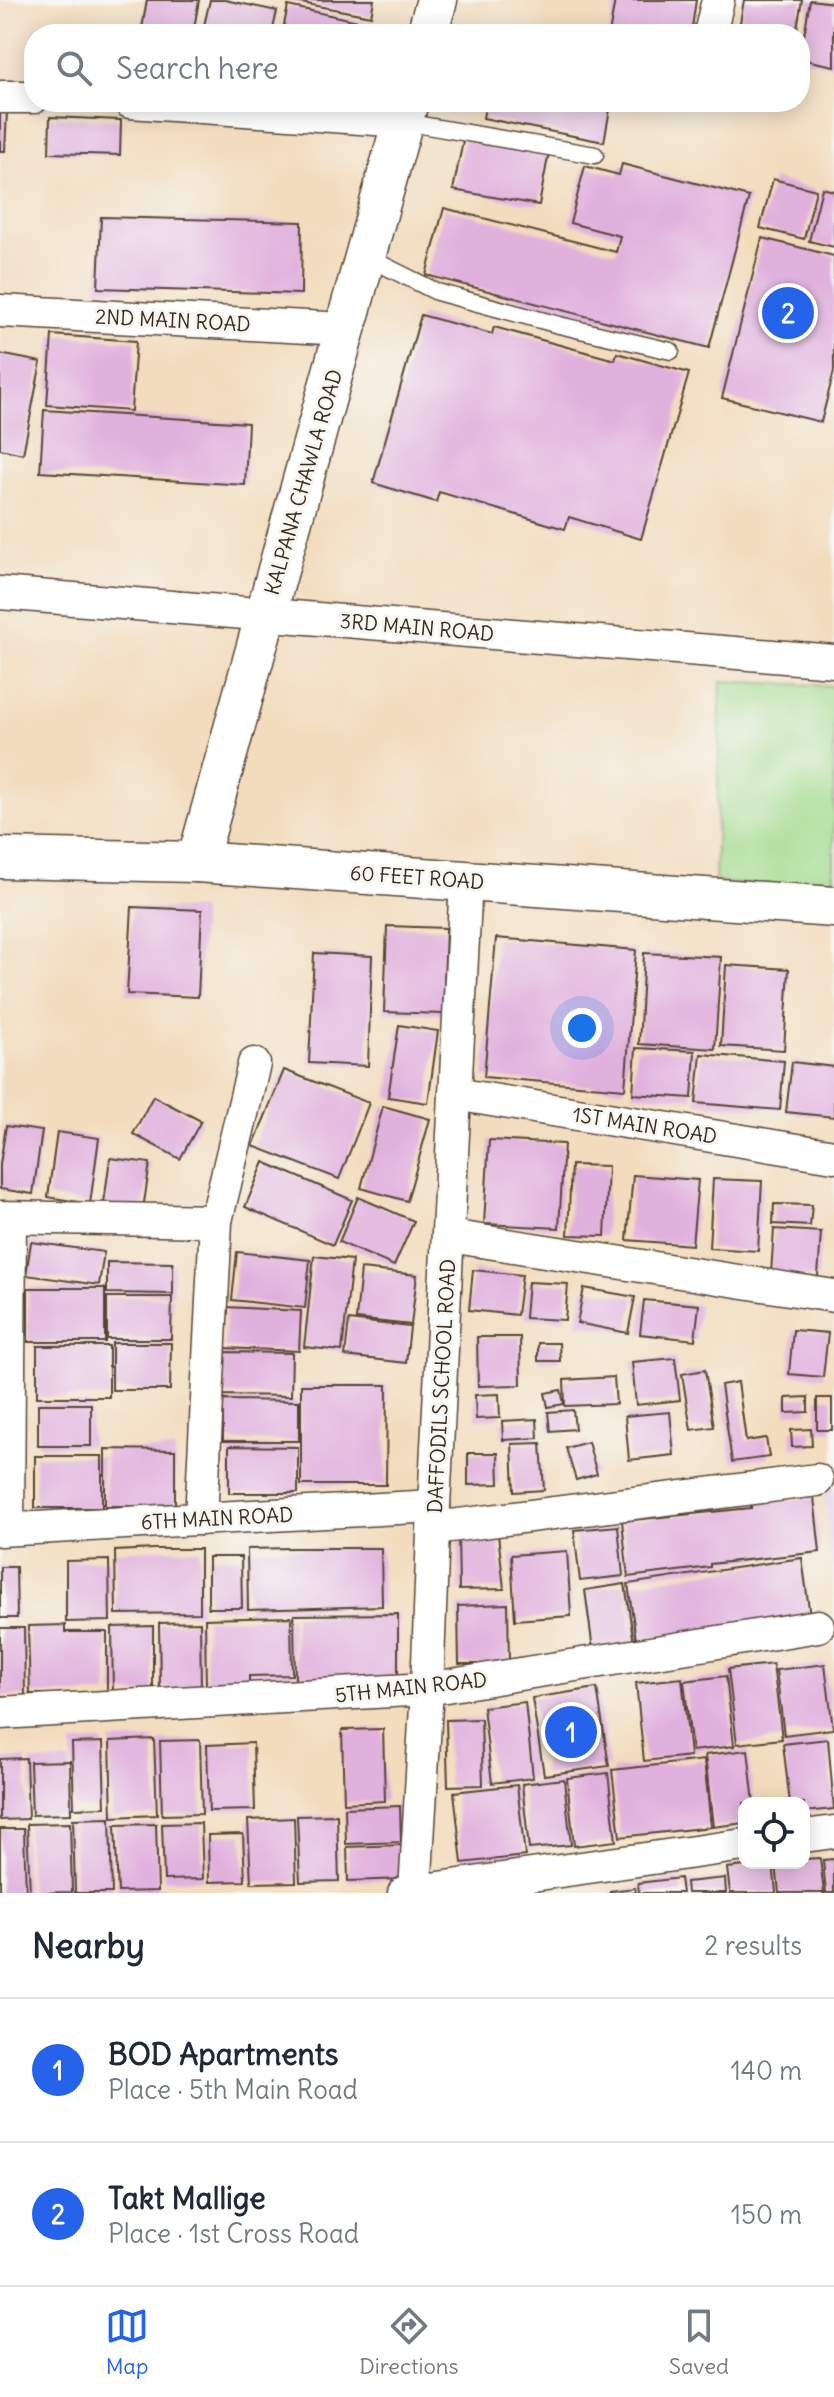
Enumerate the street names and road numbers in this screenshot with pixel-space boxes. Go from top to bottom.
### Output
street label: 2ND MAIN ROAD [95,303,251,337]
street label: KALPANA CHAWLA ROAD [259,366,347,598]
street label: 3RD MAIN ROAD [339,608,495,646]
street label: 60 FEET ROAD [349,860,485,894]
street label: 1ST MAIN ROAD [571,1101,719,1149]
street label: DAFFODILS SCHOOL ROAD [422,1258,460,1514]
street label: 6TH MAIN ROAD [140,1502,294,1534]
street label: 5TH MAIN ROAD [334,1667,488,1707]

